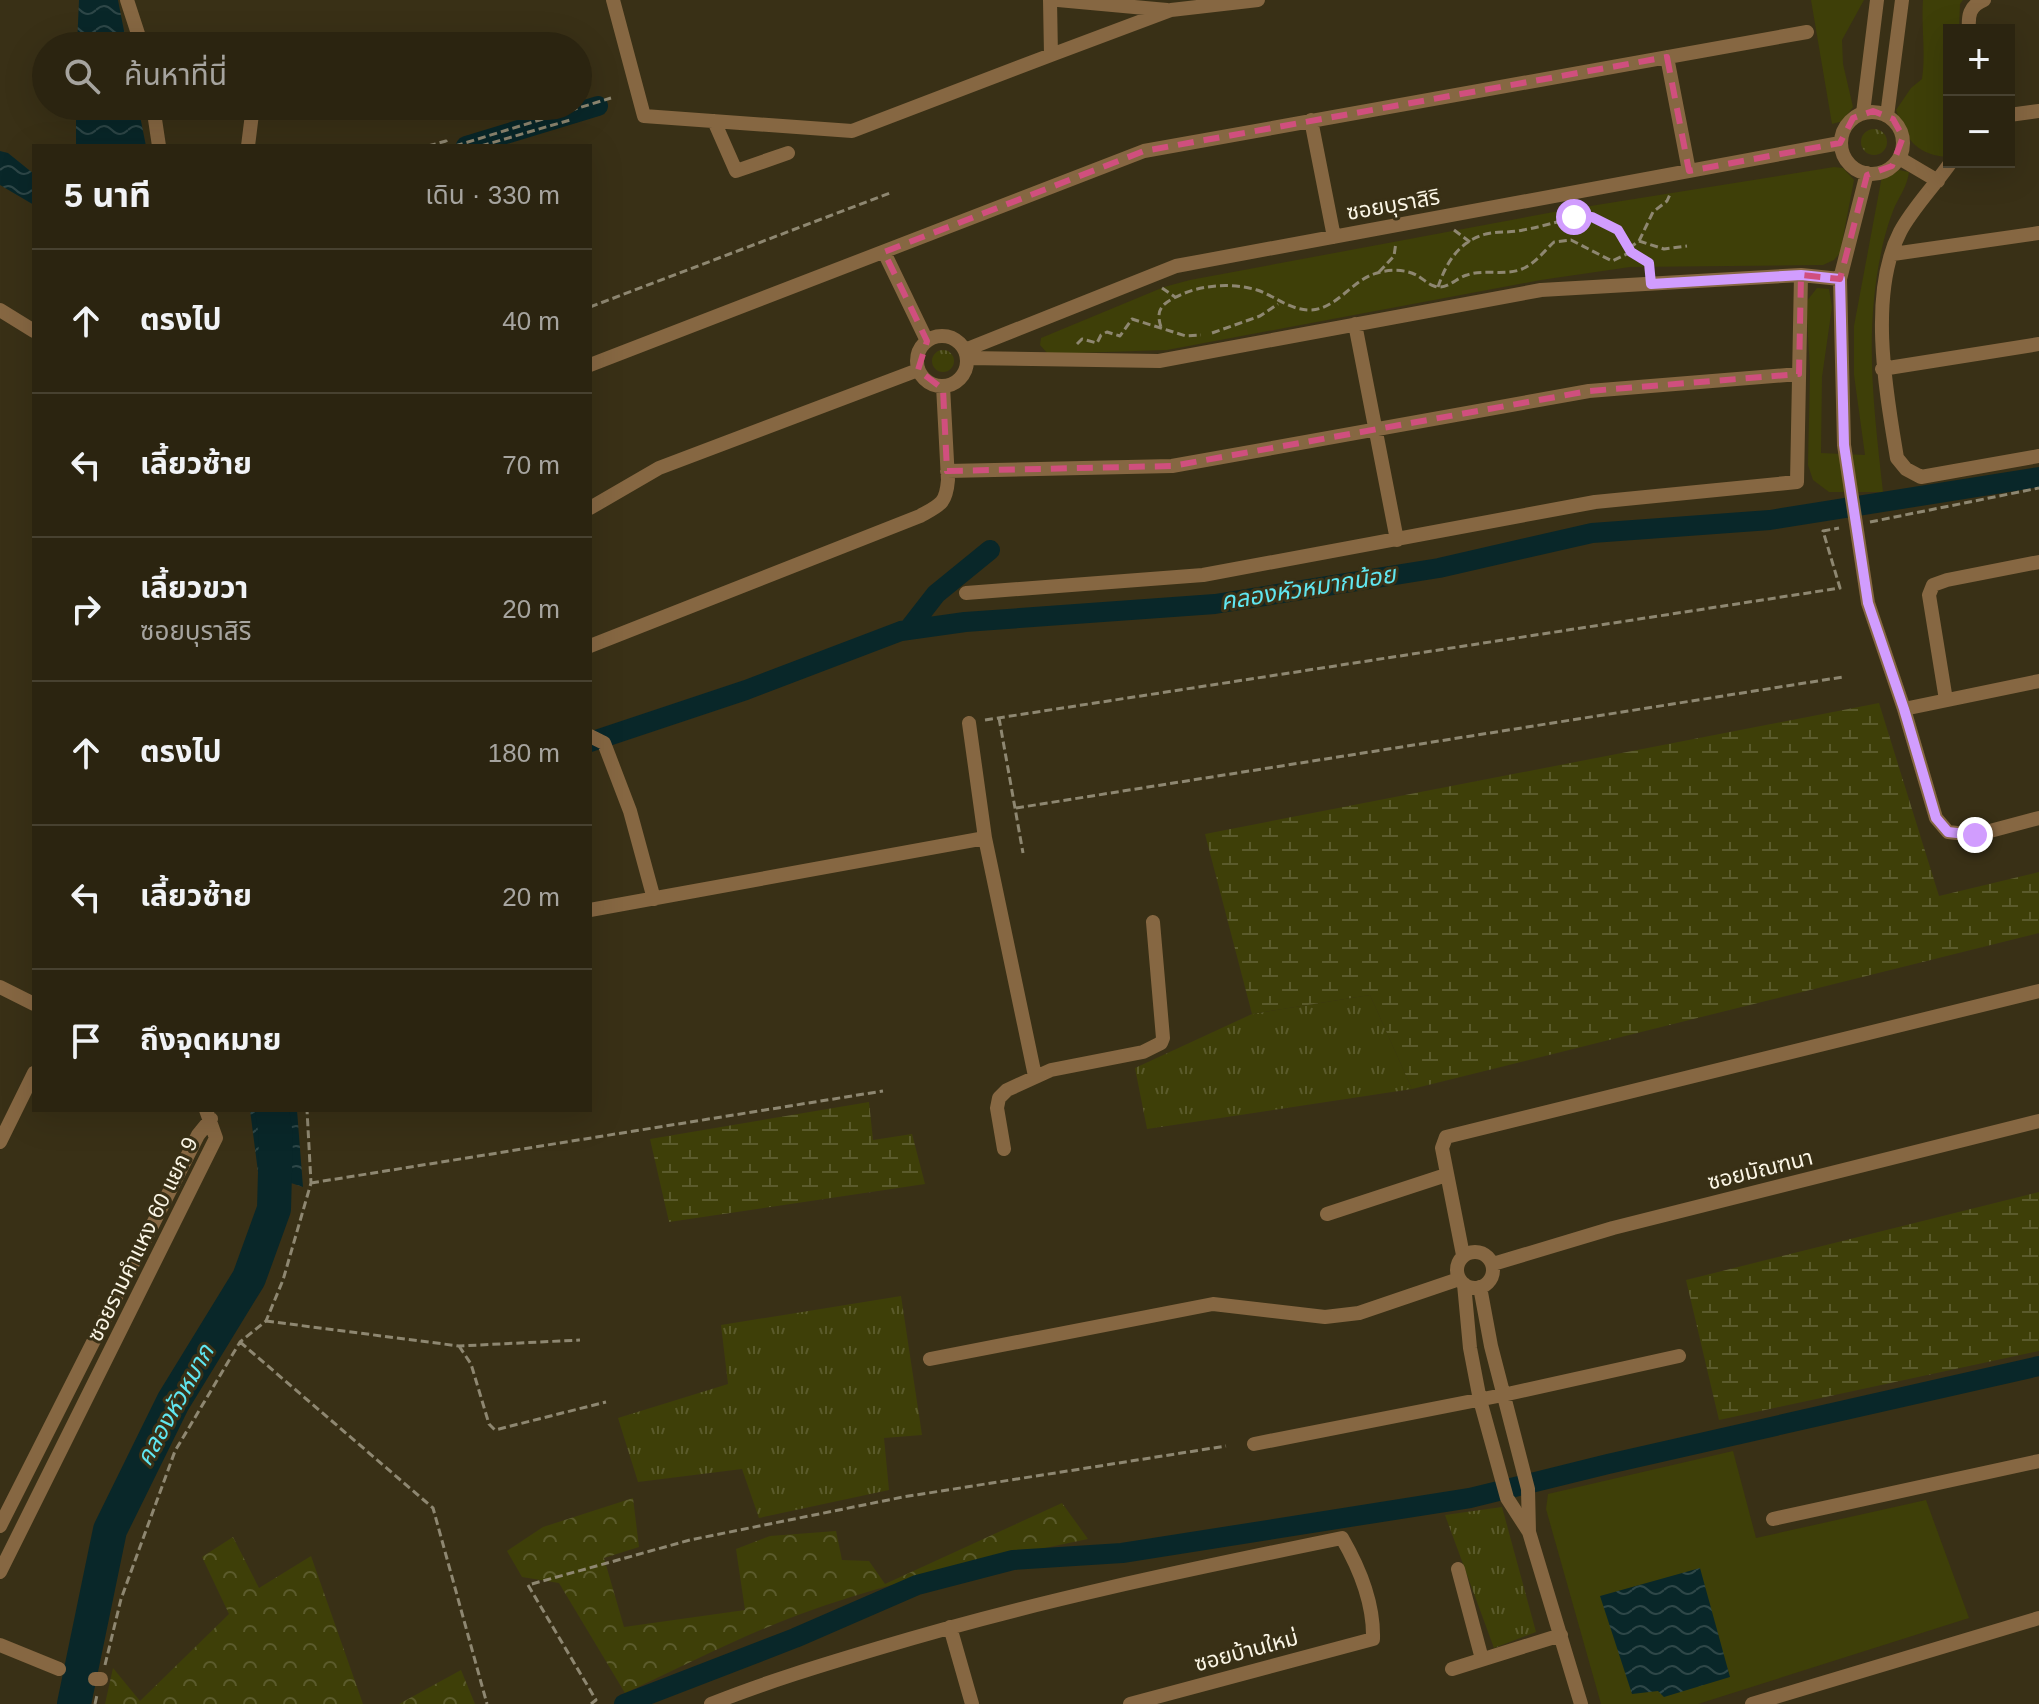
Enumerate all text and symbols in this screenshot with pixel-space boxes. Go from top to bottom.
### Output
map controls [1943,24,2015,168]
button: + [1943,24,2015,96]
search box [32,32,592,120]
icon: search [60,54,104,98]
text: ค้นหาที่นี่ [124,58,227,91]
button: − [1943,96,2015,168]
text: 5 นาที [64,176,151,214]
text: เดิน · 330 m [425,180,560,210]
street label: ซอยบุราสิริ [1345,184,1442,226]
route start [1556,199,1592,235]
icon: ahead [64,299,108,343]
text: ตรงไป [140,303,222,336]
text: 40 m [502,306,560,336]
icon: left [64,443,108,487]
text: เลี้ยวซ้าย [140,447,252,480]
text: 70 m [502,450,560,480]
water label: คลองหัวหมากน้อย [1219,560,1399,615]
text: เลี้ยวขวา [140,571,248,604]
icon: right [64,587,108,631]
text: 20 m [502,594,560,624]
text: ซอยบุราสิริ [140,616,251,646]
icon: ahead [64,731,108,775]
text: ตรงไป [140,735,222,768]
text: 180 m [488,738,560,768]
route end [1957,817,1993,853]
icon: left [64,875,108,919]
text: เลี้ยวซ้าย [140,879,252,912]
text: 20 m [502,882,560,912]
icon: arrive [64,1019,108,1063]
text: ถึงจุดหมาย [140,1023,281,1056]
street label: ซอยรามคำแหง 60 แยก 9 [82,1133,203,1345]
street label: ซอยมัณฑนา [1705,1144,1815,1195]
water label: คลองหัวหมาก [130,1338,220,1470]
street label: ซอยบ้านใหม่ [1191,1625,1301,1676]

